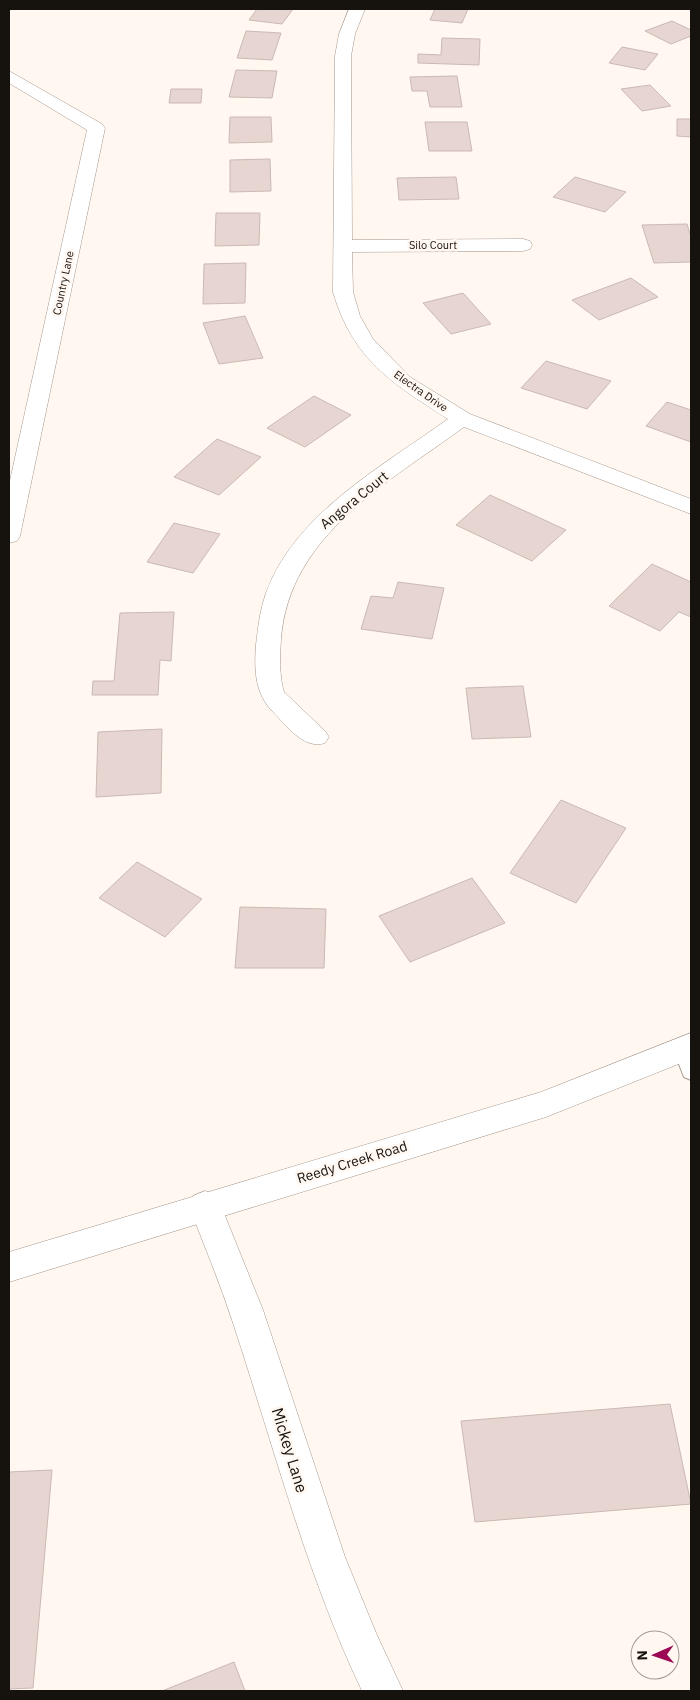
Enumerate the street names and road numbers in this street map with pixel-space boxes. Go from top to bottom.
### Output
street label: Silo Court [409,238,457,252]
street label: Country Lane [49,250,77,316]
street label: Electra Drive [391,367,451,415]
street label: Angora Court [316,467,392,533]
street label: Reedy Creek Road [295,1137,409,1187]
street label: Mickey Lane [268,1405,313,1495]

